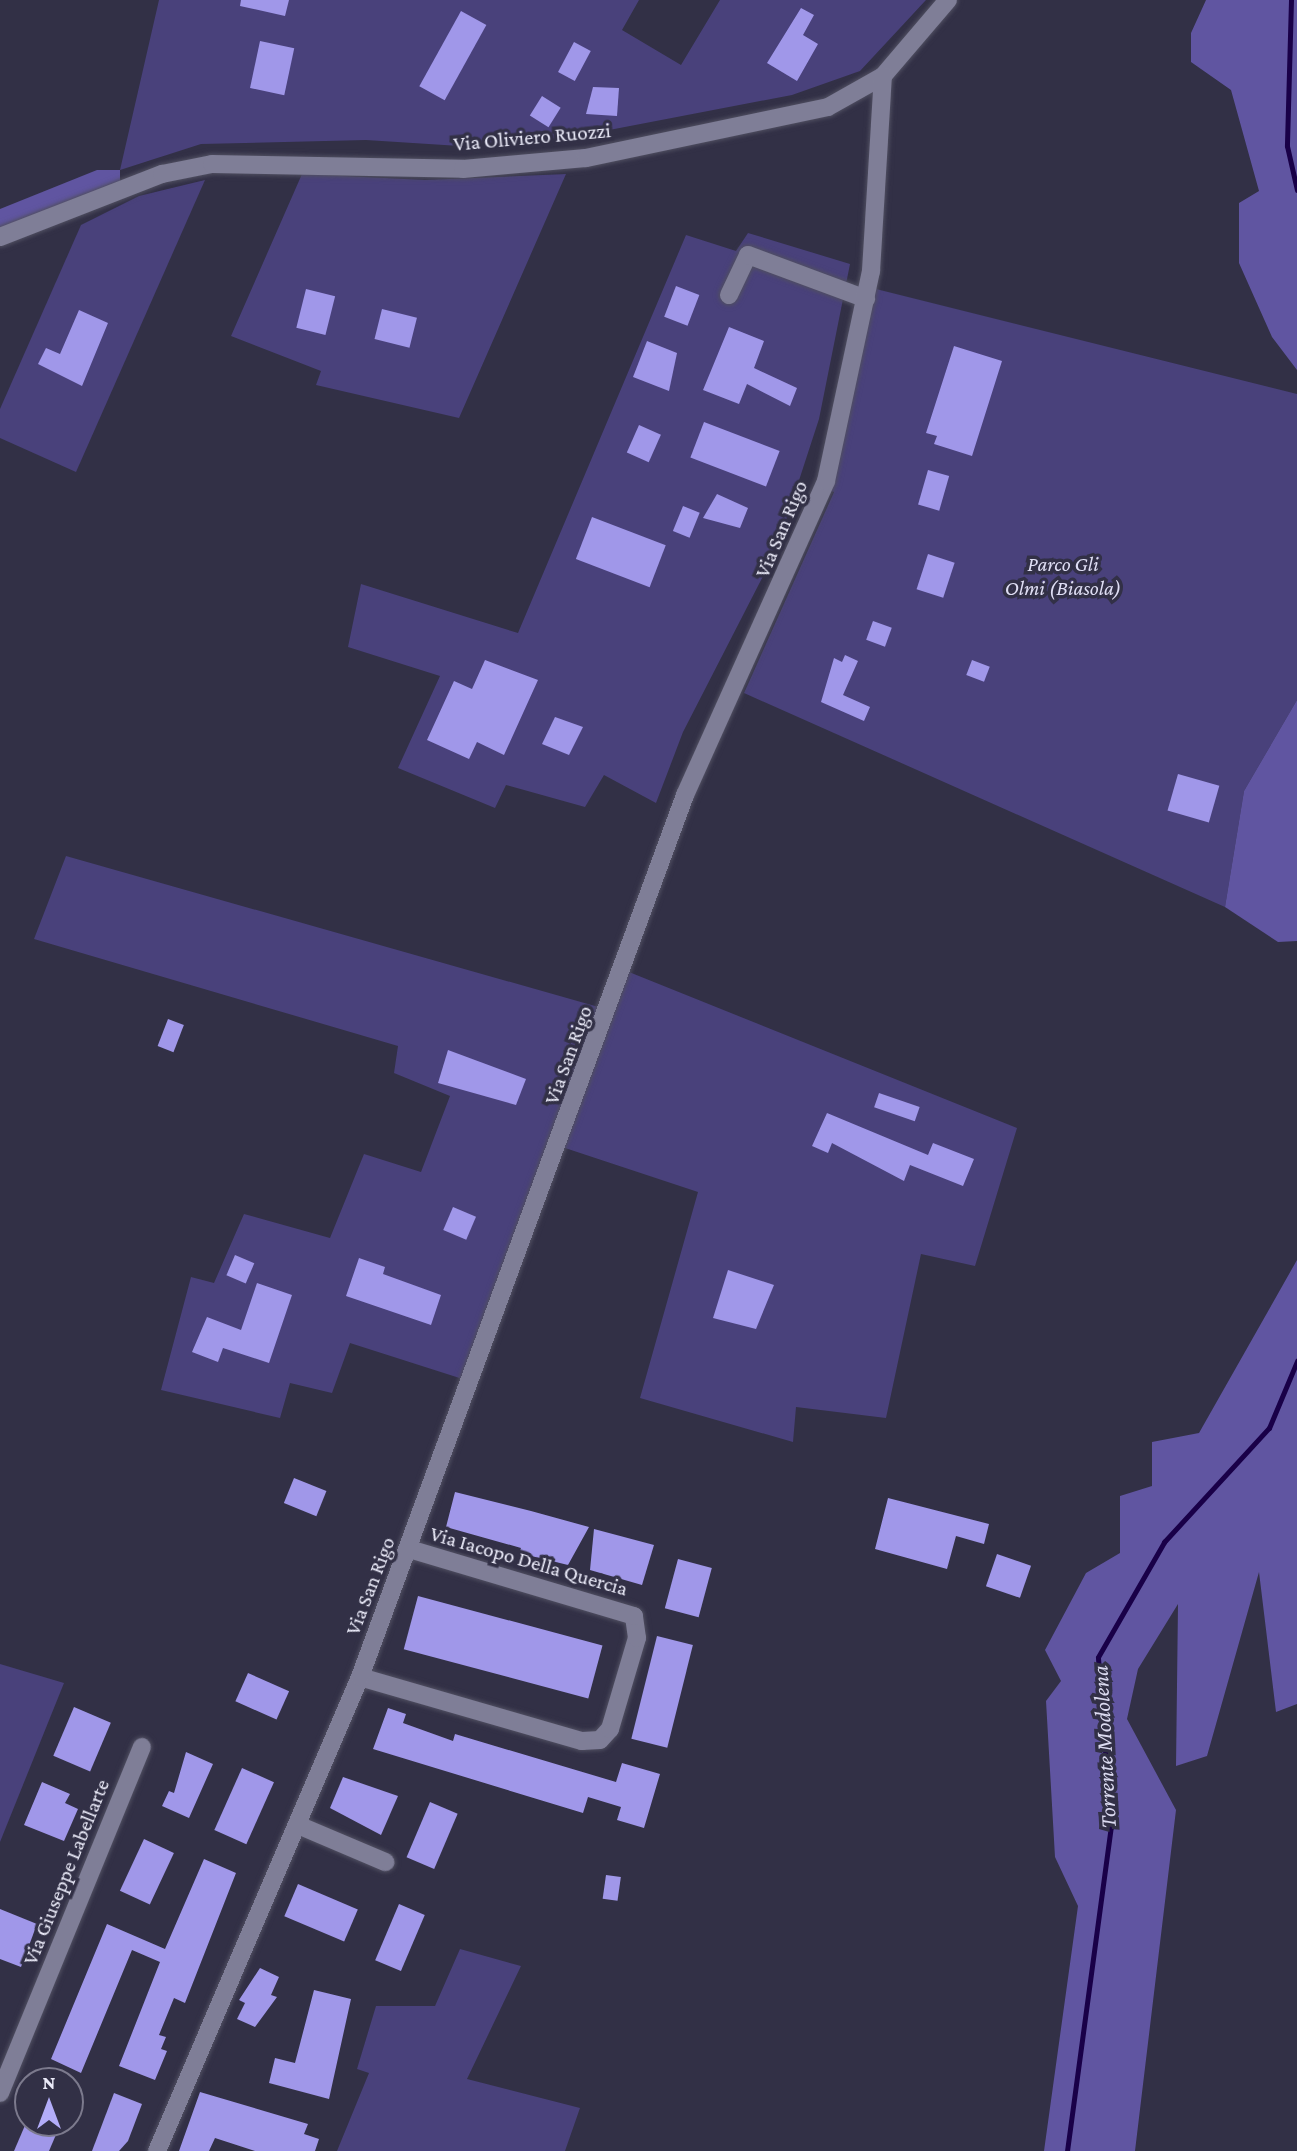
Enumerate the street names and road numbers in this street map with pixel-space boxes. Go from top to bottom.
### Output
street label: Via Oliviero Ruozzi [452,118,612,156]
street label: Via San Rigo [749,477,813,581]
street label: Via San Rigo [539,1002,597,1108]
street label: Via Iacopo Della Quercia [427,1521,631,1601]
street label: Via San Rigo [340,1533,400,1639]
street label: Via Giuseppe Labellarte [17,1776,115,1968]

